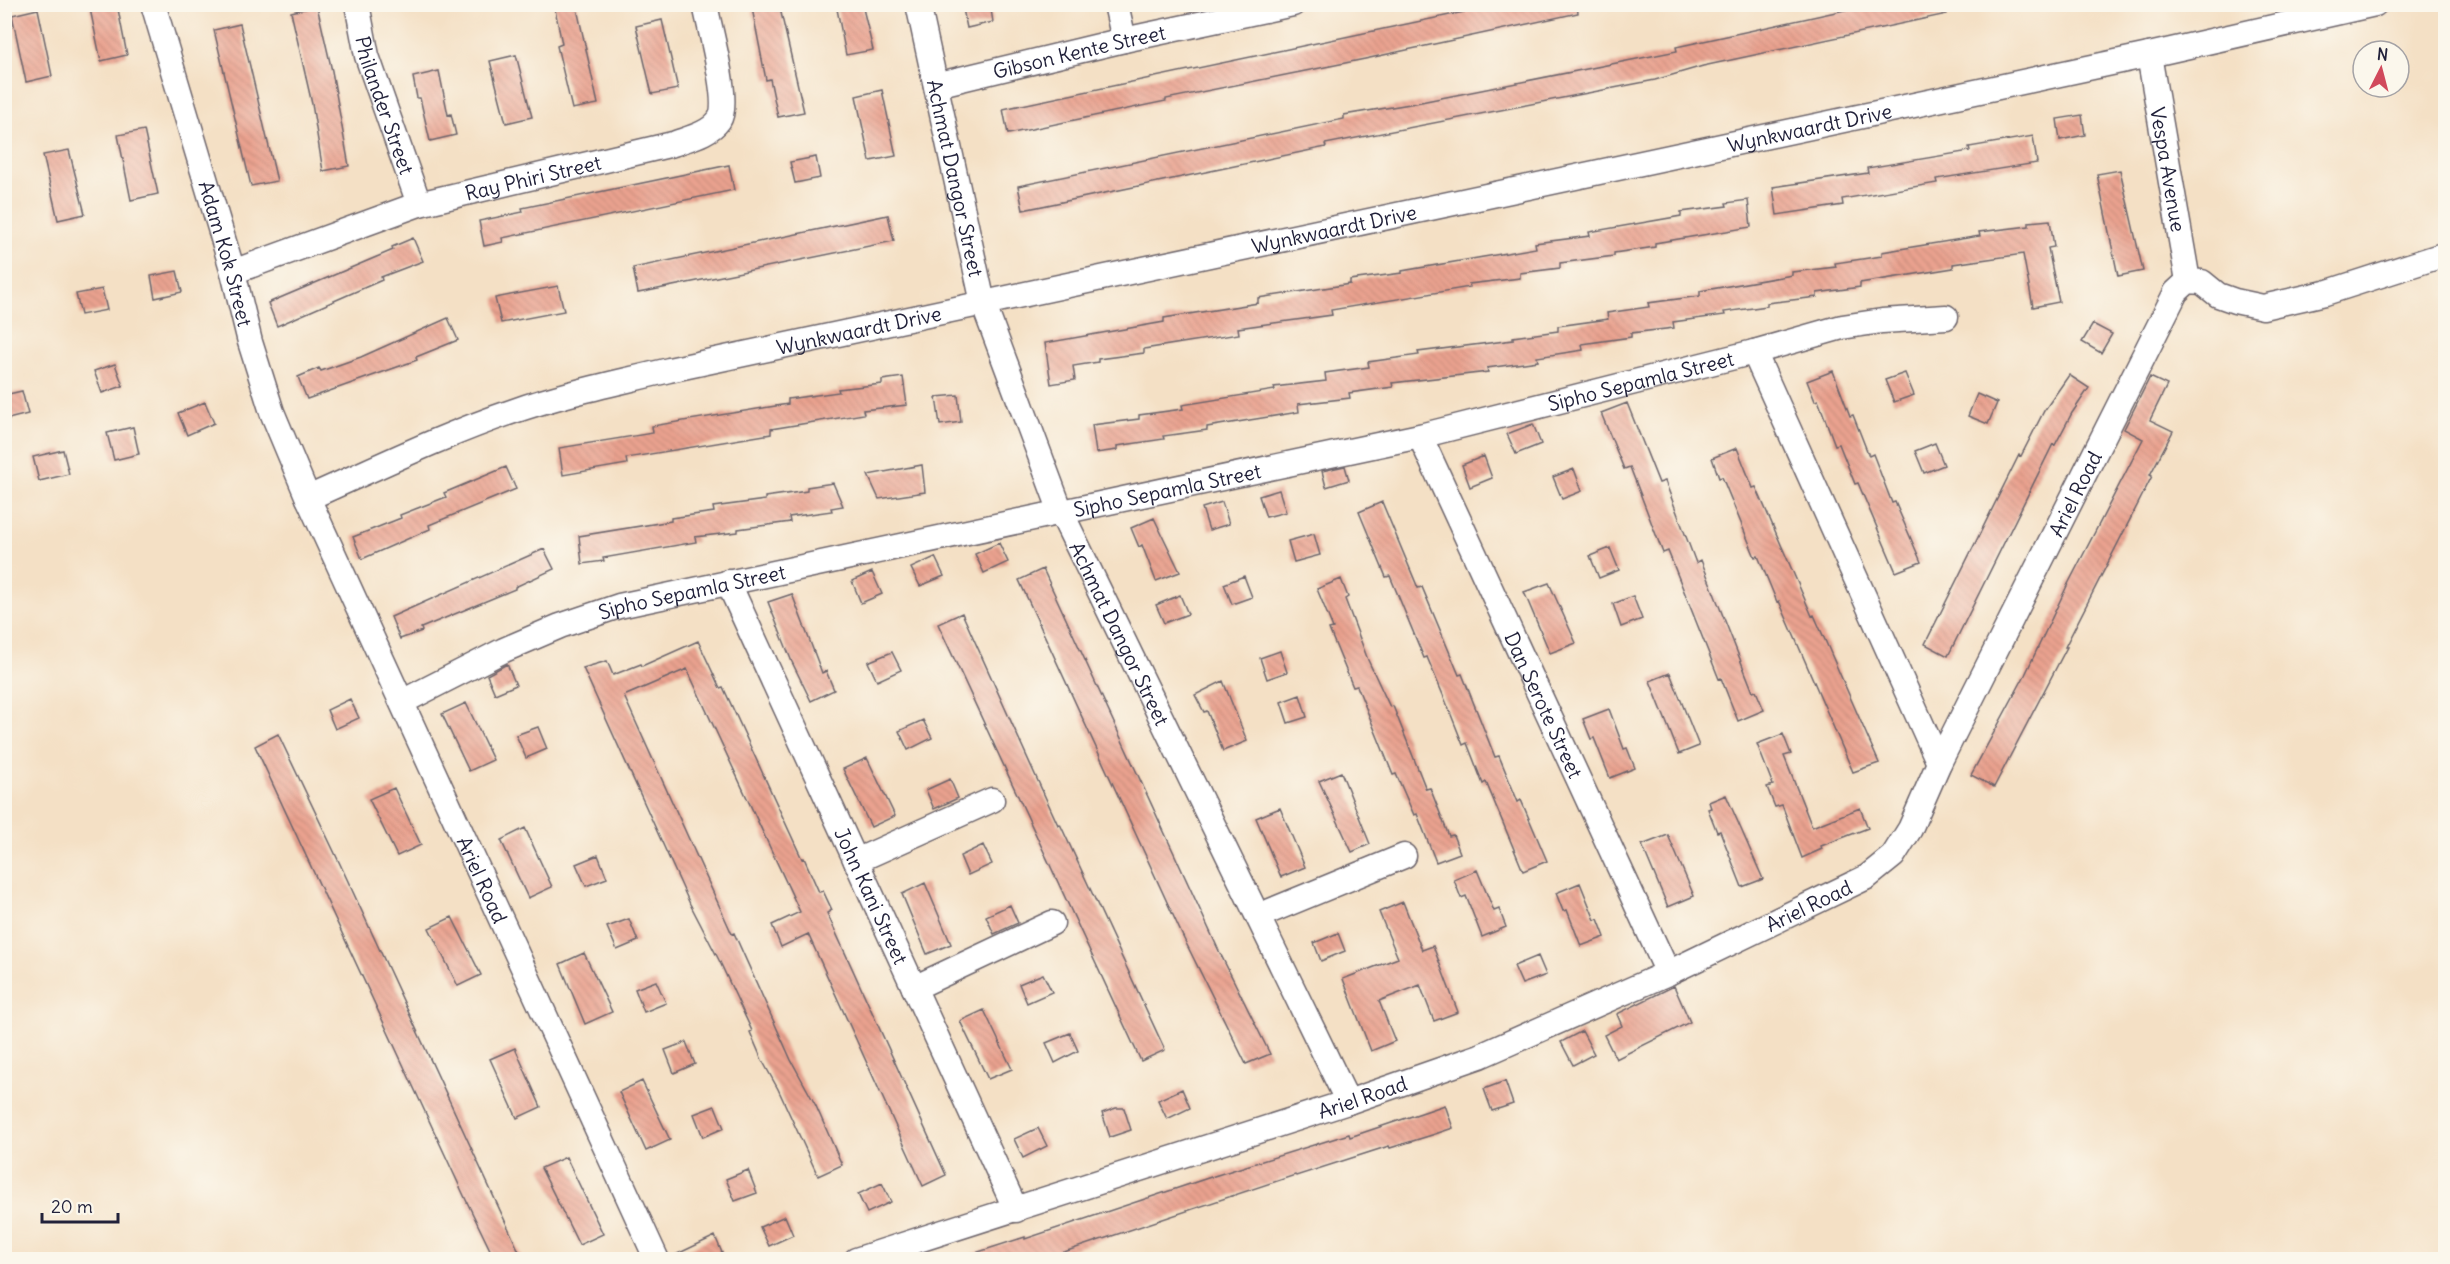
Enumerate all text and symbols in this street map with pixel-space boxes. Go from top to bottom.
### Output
street label: Gibson Kente Street [990,19,1168,83]
street label: Philander Street [351,34,420,178]
north arrow [2351,39,2411,99]
text: N [2376,44,2389,65]
street label: Achmat Dangor Street [922,77,989,279]
street label: Wynkwaardt Drive [1725,98,1894,157]
street label: Vespa Avenue [2146,105,2192,234]
street label: Ray Phiri Street [462,149,604,205]
street label: Adam Kok Street [194,178,258,329]
street label: Wynkwaardt Drive [1249,199,1419,258]
street label: Wynkwaardt Drive [774,300,943,359]
street label: Sipho Sepamla Street [1545,345,1736,416]
street label: Ariel Road [2043,446,2107,541]
street label: Sipho Sepamla Street [1071,458,1263,522]
street label: Achmat Dangor Street [1065,537,1175,729]
street label: Sipho Sepamla Street [595,558,788,625]
street label: Dan Serote Street [1500,628,1589,782]
street label: John Kani Street [830,823,914,968]
street label: Ariel Road [452,832,513,927]
street label: Ariel Road [1761,874,1856,937]
street label: Ariel Road [1315,1070,1410,1123]
scale bar [42,1186,118,1224]
text: 20 m [51,1195,93,1218]

